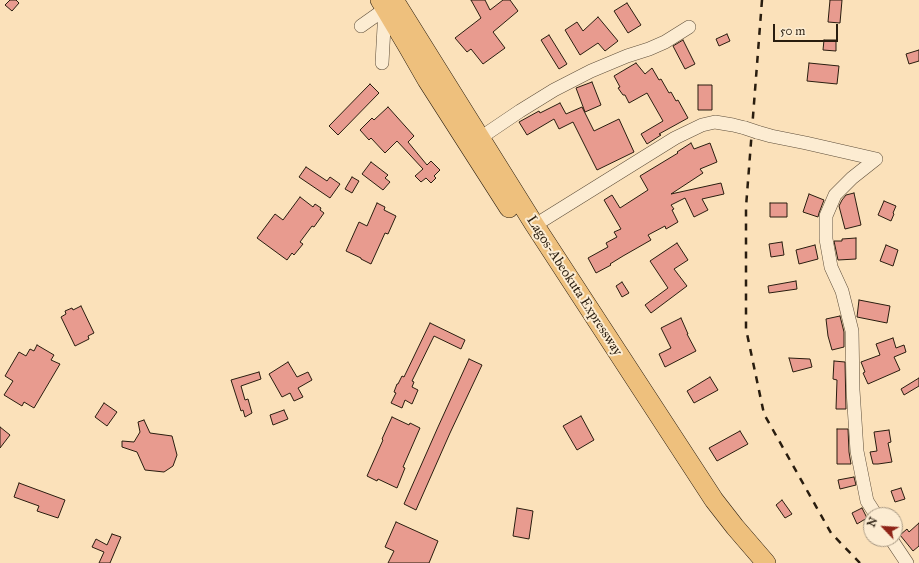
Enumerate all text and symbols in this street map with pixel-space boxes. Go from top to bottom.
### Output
scale bar [775,16,840,42]
text: 50 m [780,24,805,38]
street label: Lagos-Abeokuta Expressway [522,213,626,359]
north arrow [863,507,903,547]
text: N [865,515,880,529]

